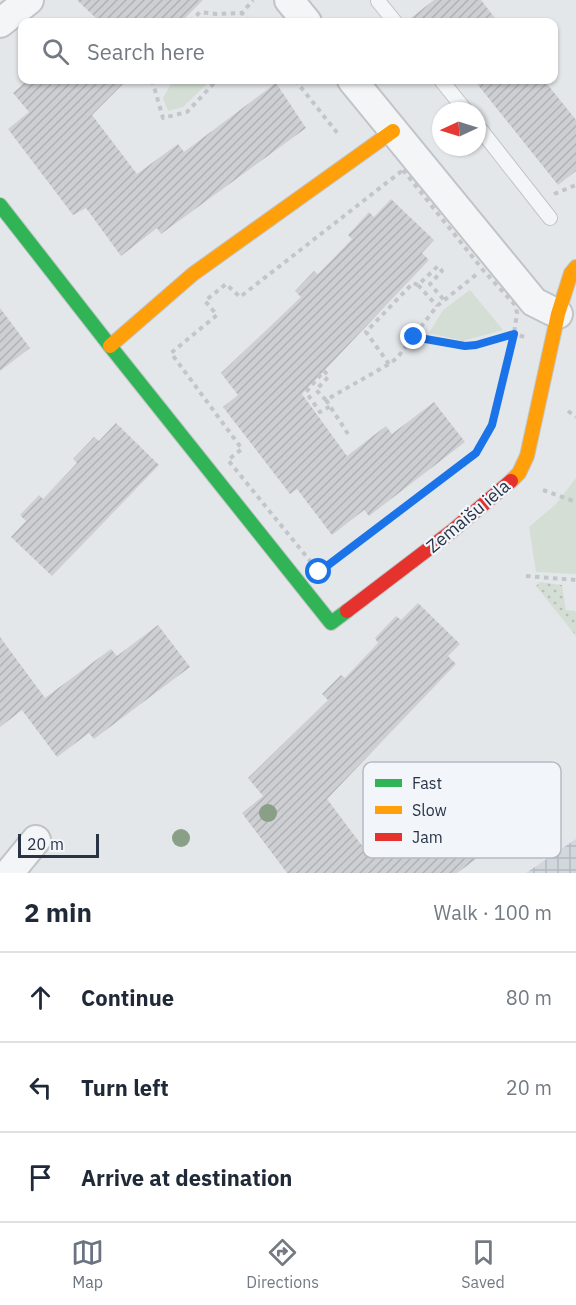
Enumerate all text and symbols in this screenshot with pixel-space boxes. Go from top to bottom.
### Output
search box [18,18,558,84]
icon: search [39,35,72,68]
text: Search here [87,37,205,66]
north arrow [432,102,486,156]
route end [400,323,426,349]
street label: Zemaišu iela [421,474,515,558]
route start [305,558,331,584]
legend [363,762,561,858]
text: Fast [412,773,442,793]
text: Slow [412,800,447,820]
text: Jam [412,827,443,847]
scale bar [18,831,99,858]
text: 20 m [27,834,64,854]
text: 2 min [24,895,92,929]
text: Walk · 100 m [434,899,552,926]
icon: ahead [24,981,57,1014]
text: Continue [81,983,174,1012]
text: 80 m [506,984,552,1011]
icon: left [24,1071,57,1104]
text: Turn left [81,1073,169,1102]
text: 20 m [506,1074,552,1101]
icon: arrive [24,1161,57,1194]
text: Arrive at destination [81,1163,292,1192]
tab: Map [71,1236,104,1292]
tab: Directions [246,1236,319,1292]
tab: Saved [461,1236,505,1292]

